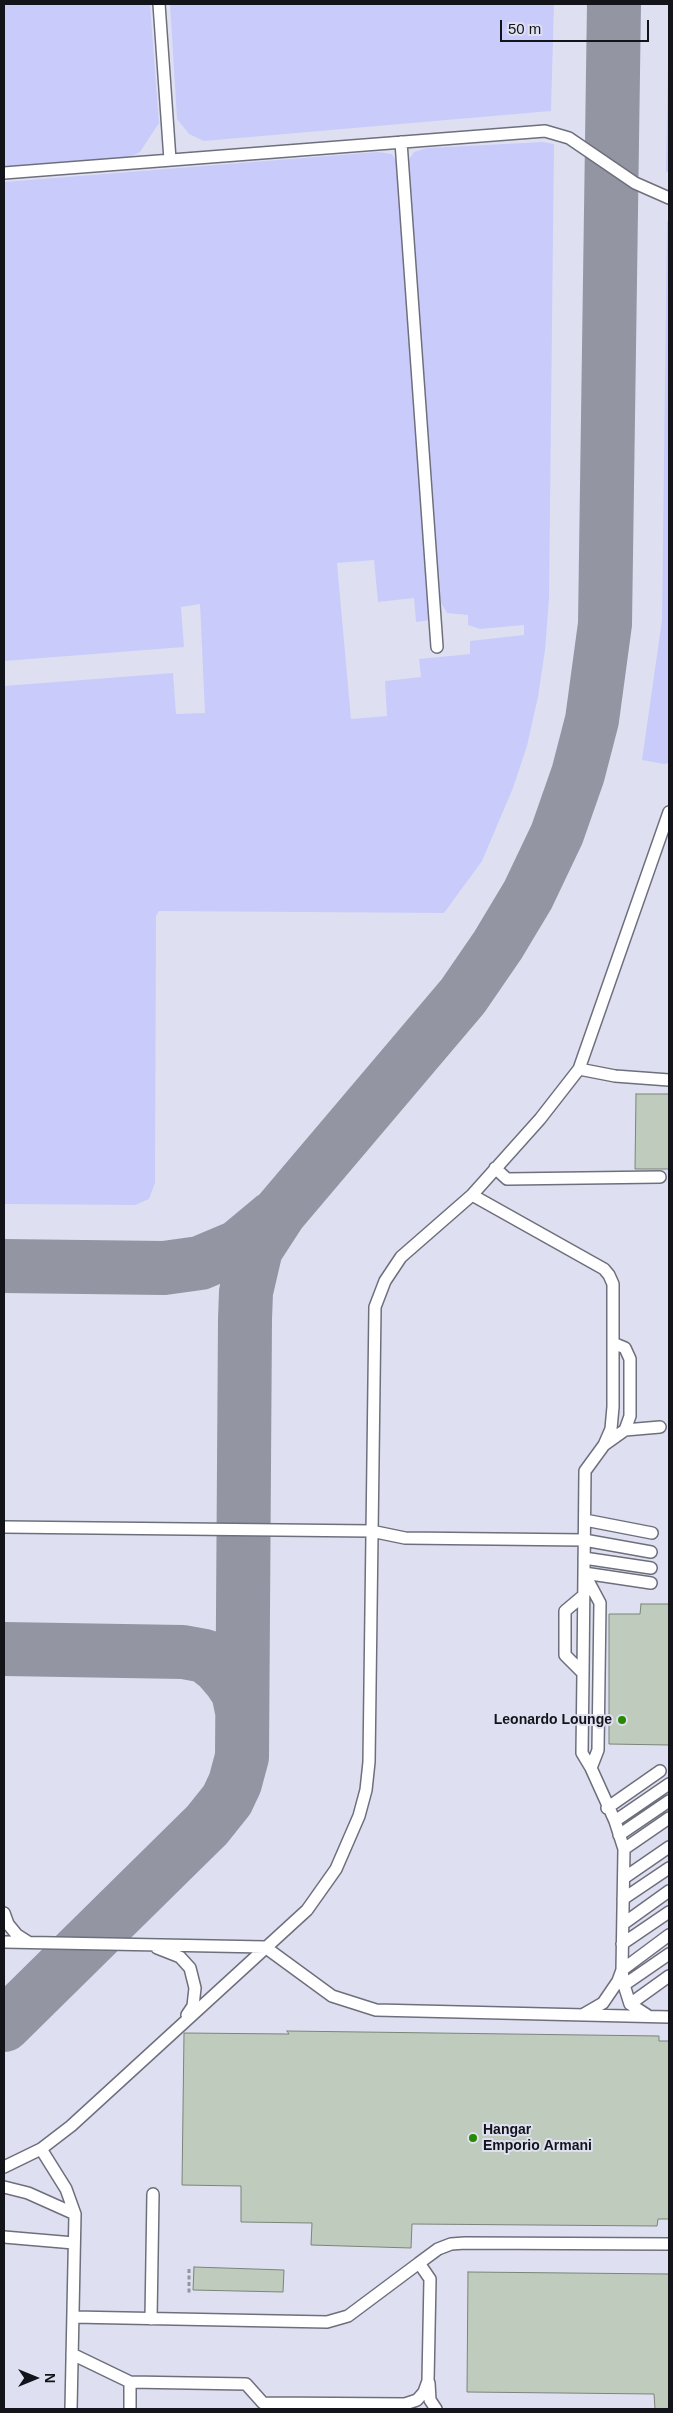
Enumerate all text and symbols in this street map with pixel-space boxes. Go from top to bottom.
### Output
scale bar [503,10,652,42]
text: 50 m [508,20,541,37]
place label: Leonardo Lounge [494,1712,612,1728]
marker: Leonardo Lounge [616,1714,628,1726]
place label: Hangar Emporio Armani [483,2122,592,2154]
marker: Hangar Emporio Armani [467,2132,479,2144]
north arrow [10,2353,60,2403]
text: N [42,2373,58,2383]

